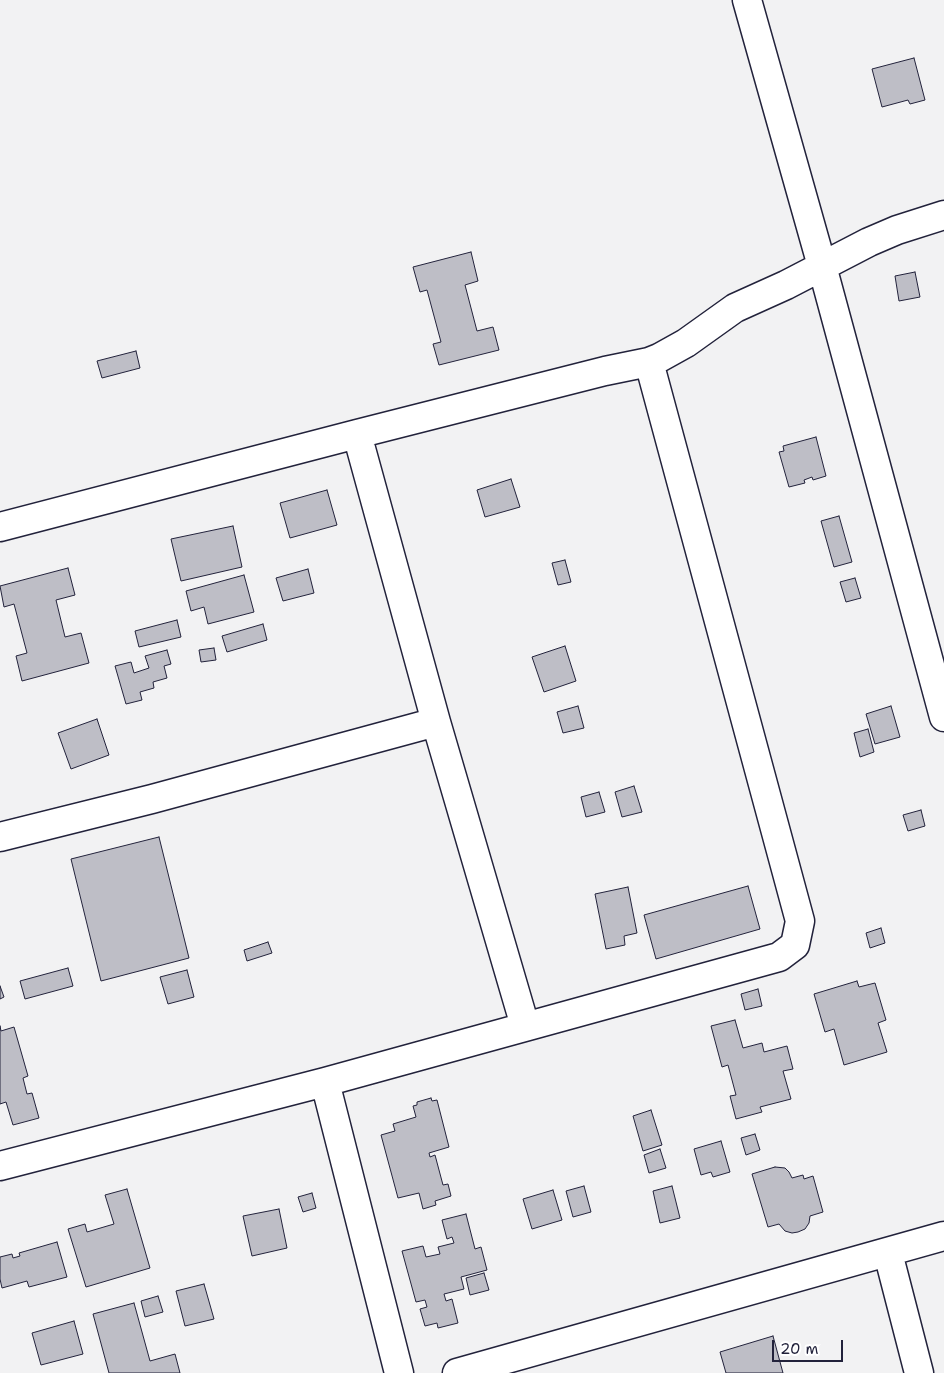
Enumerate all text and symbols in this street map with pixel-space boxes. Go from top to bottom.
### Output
scale bar [774,1330,845,1362]
text: 20 m [780,1339,819,1359]

